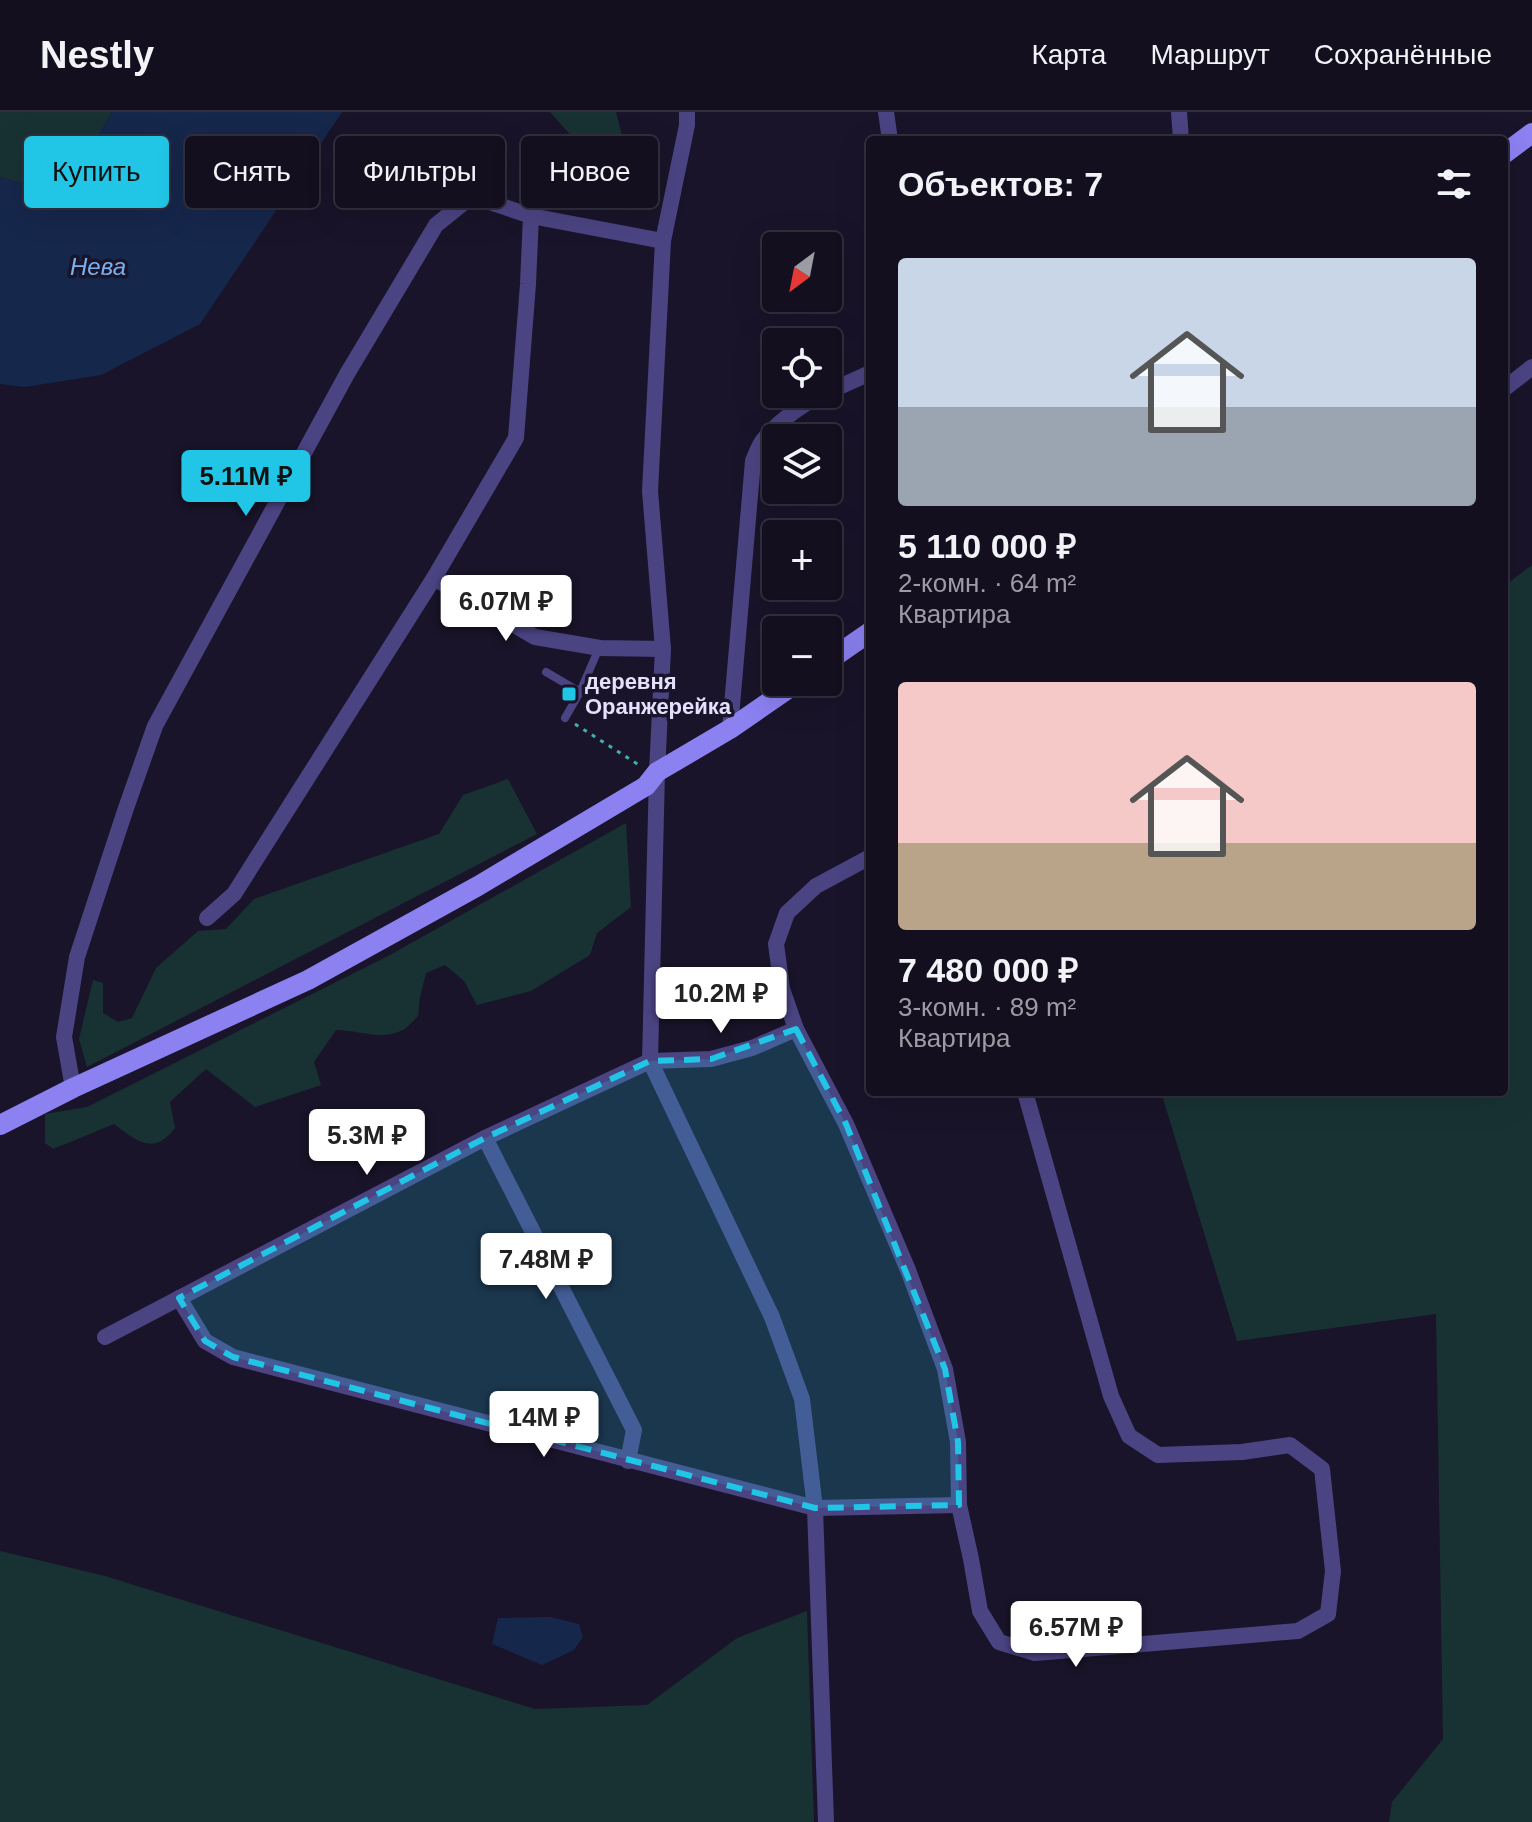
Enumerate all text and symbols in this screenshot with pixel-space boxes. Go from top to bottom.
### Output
text: Nestly [40,34,154,76]
text: Карта [1031,39,1106,70]
text: Маршрут [1150,39,1270,70]
text: Сохранённые [1314,39,1492,70]
chip: Купить [24,136,169,208]
chip: Снять [185,136,319,208]
chip: Фильтры [335,136,505,208]
chip: Новое [521,136,658,208]
icon: filters [1432,162,1476,206]
text: Объектов: 7 [898,165,1103,203]
north arrow [762,232,842,312]
map controls [762,232,842,696]
water label: Нева [70,253,126,280]
icon: home [1115,310,1259,454]
button: locate [762,328,842,408]
button: layers [762,424,842,504]
pin: 5.11M ₽ [172,450,320,518]
text: 5.11M ₽ [199,461,293,491]
button: + [762,520,842,600]
text: 5 110 000 ₽ [898,527,1077,565]
text: 2-комн. · 64 m² [898,568,1076,598]
pin: 6.07M ₽ [432,575,580,643]
text: 6.07M ₽ [459,586,553,616]
text: Квартира [898,599,1010,629]
button: − [762,616,842,696]
place label: деревня Оранжерейка [585,669,732,719]
marker: деревня Оранжерейка [560,685,578,703]
icon: home [1115,734,1259,878]
text: 7 480 000 ₽ [898,951,1079,989]
pin: 10.2M ₽ [647,967,795,1035]
text: 10.2M ₽ [674,978,768,1008]
text: 3-комн. · 89 m² [898,992,1076,1022]
text: Квартира [898,1023,1010,1053]
pin: 5.3M ₽ [302,1109,432,1177]
text: 5.3M ₽ [327,1120,407,1150]
pin: 7.48M ₽ [472,1233,620,1301]
text: 7.48M ₽ [499,1244,593,1274]
pin: 14M ₽ [488,1391,600,1459]
text: 14M ₽ [508,1402,580,1432]
pin: 6.57M ₽ [1002,1601,1150,1669]
text: 6.57M ₽ [1029,1612,1123,1642]

